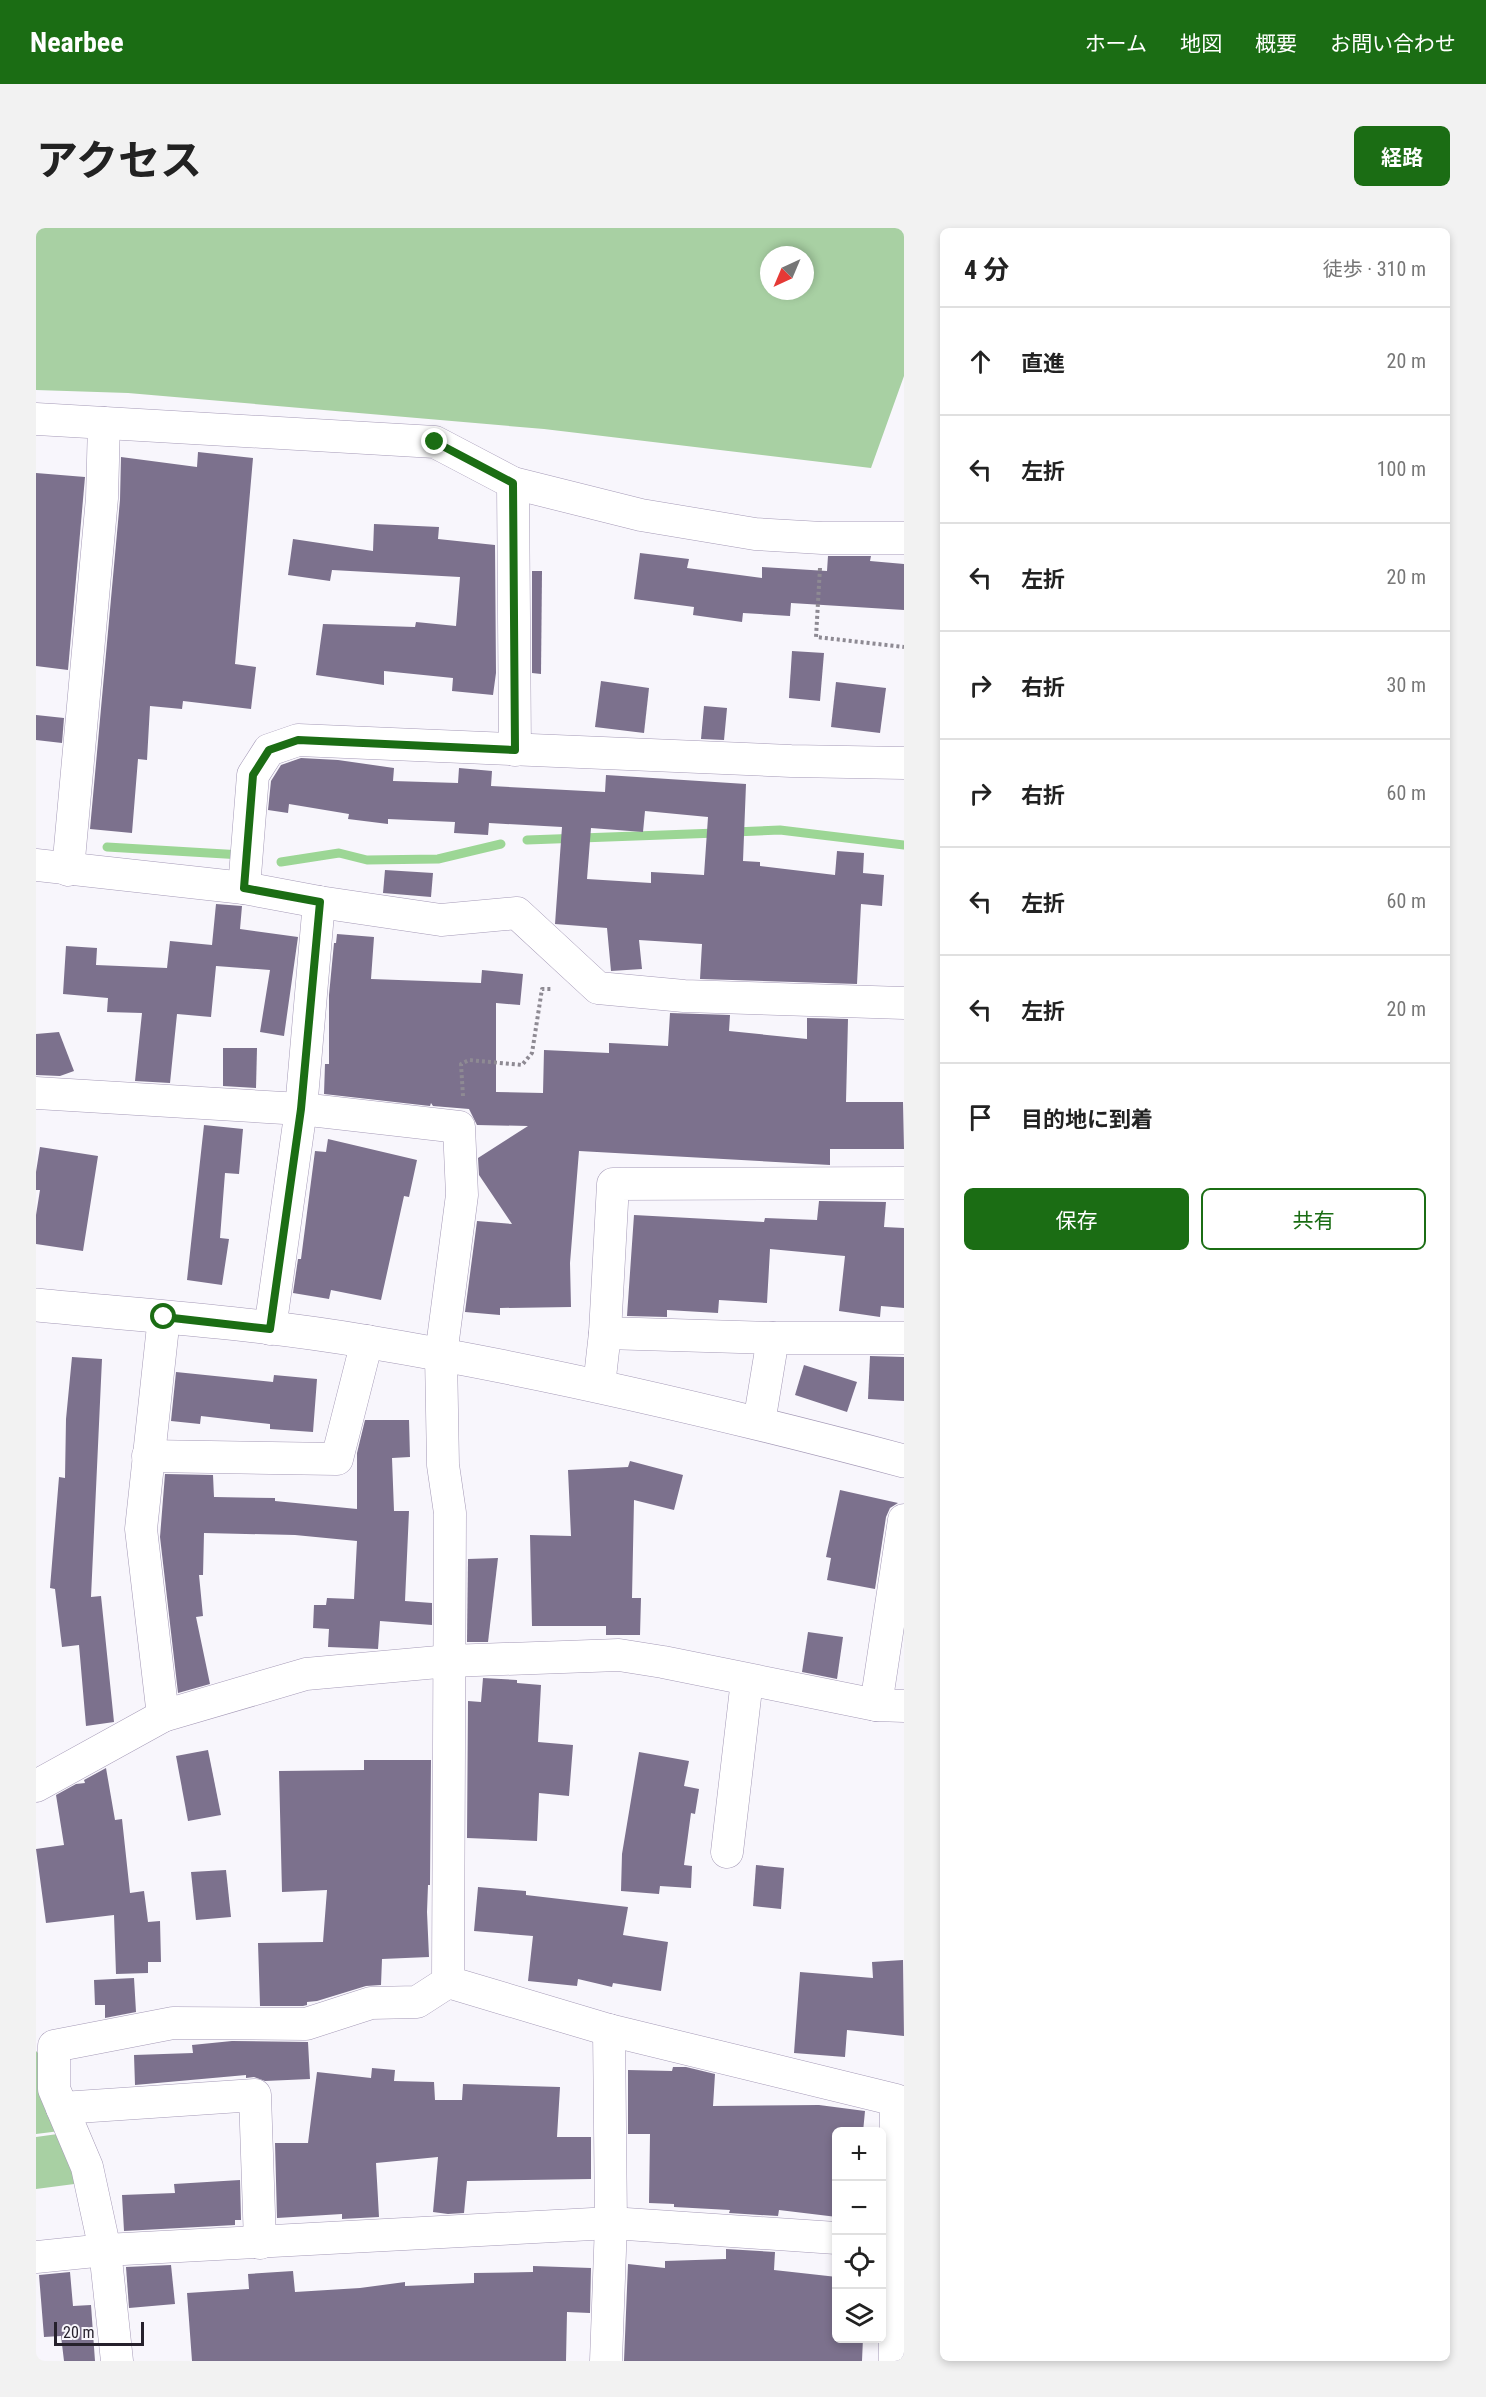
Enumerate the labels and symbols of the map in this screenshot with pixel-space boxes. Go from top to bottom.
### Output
north arrow [760,246,814,300]
route end [421,428,447,454]
route start [150,1303,176,1329]
scale bar [54,2319,144,2346]

